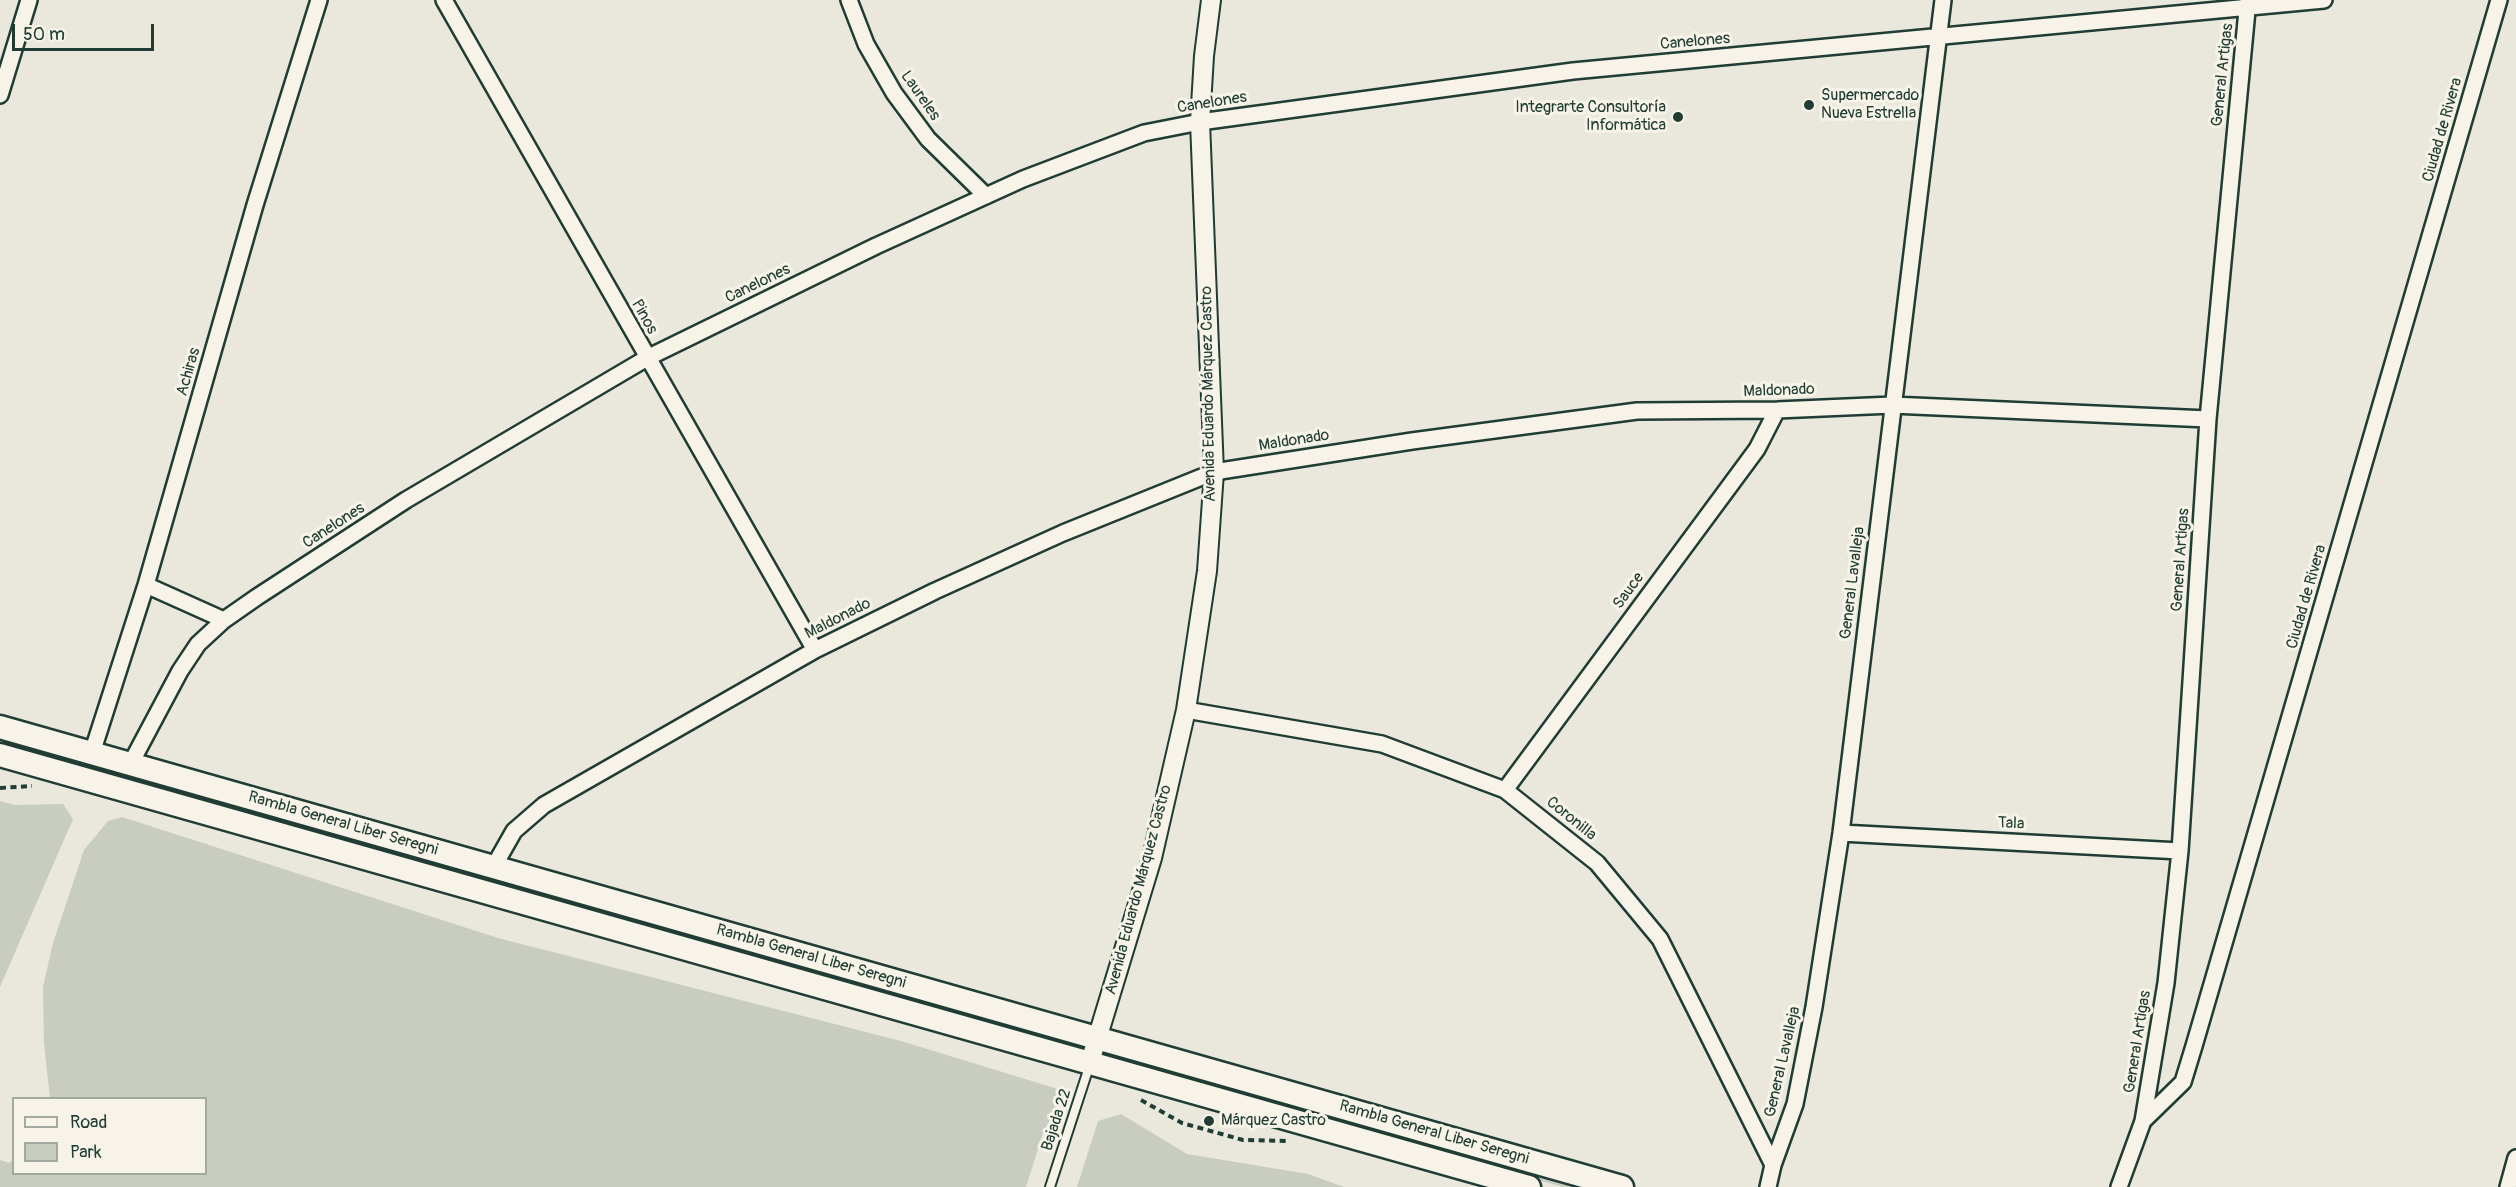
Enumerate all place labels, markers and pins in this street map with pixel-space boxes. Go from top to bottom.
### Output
place label: Supermercado Nueva Estrella [1821,86,1919,124]
place label: Integrarte Consultoría Informática [1515,98,1666,136]
marker: Supermercado Nueva Estrella [1802,98,1816,112]
marker: Integrarte Consultoría Informática [1671,110,1685,124]
place label: Márquez Castro [1221,1111,1326,1131]
marker: Márquez Castro [1202,1114,1216,1128]

